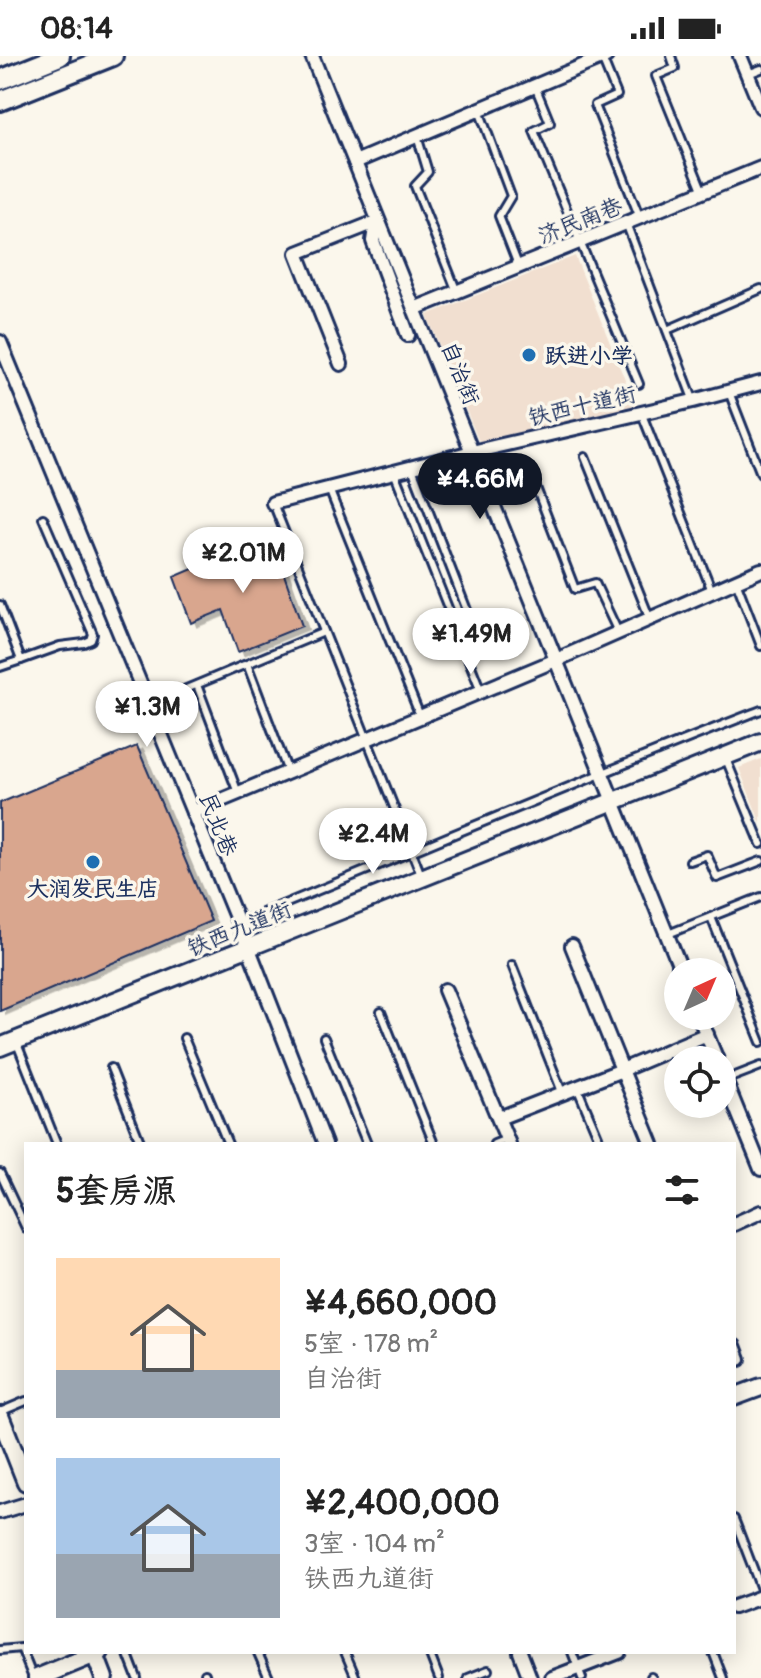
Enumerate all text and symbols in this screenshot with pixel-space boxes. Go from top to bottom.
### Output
text: 08:14 [40,10,113,47]
street label: 济民南巷 [534,191,626,250]
street label: 自治街 [435,338,485,409]
place label: 跃进小学 [545,342,633,370]
marker: 跃进小学 [520,346,538,364]
street label: 铁西十道街 [525,380,639,432]
pin: ¥4.66M [415,453,545,521]
text: ¥4.66M [436,463,524,495]
pin: ¥2.01M [178,527,308,595]
text: ¥2.01M [201,537,285,569]
pin: ¥1.49M [406,608,536,676]
text: ¥1.49M [430,618,512,650]
pin: ¥1.3M [91,681,203,749]
text: ¥1.3M [113,691,181,723]
street label: 民北巷 [193,789,243,860]
pin: ¥2.4M [317,808,429,876]
text: ¥2.4M [337,818,409,850]
marker: 大润发民生店 [84,853,102,871]
place label: 大润发民生店 [27,875,159,903]
street label: 铁西九道街 [183,895,296,963]
north arrow [664,958,736,1030]
map controls [664,958,736,1118]
button: locate [664,1046,736,1118]
icon: filters [660,1168,704,1212]
text: 5套房源 [56,1170,176,1213]
text: ¥4,660,000 [304,1282,497,1325]
icon: home [120,1290,216,1386]
text: 5室 · 178 m² [304,1328,438,1360]
text: 自治街 [304,1363,382,1395]
text: ¥2,400,000 [304,1482,500,1525]
icon: home [120,1490,216,1586]
text: 3室 · 104 m² [304,1528,445,1560]
text: 铁西九道街 [304,1563,434,1595]

